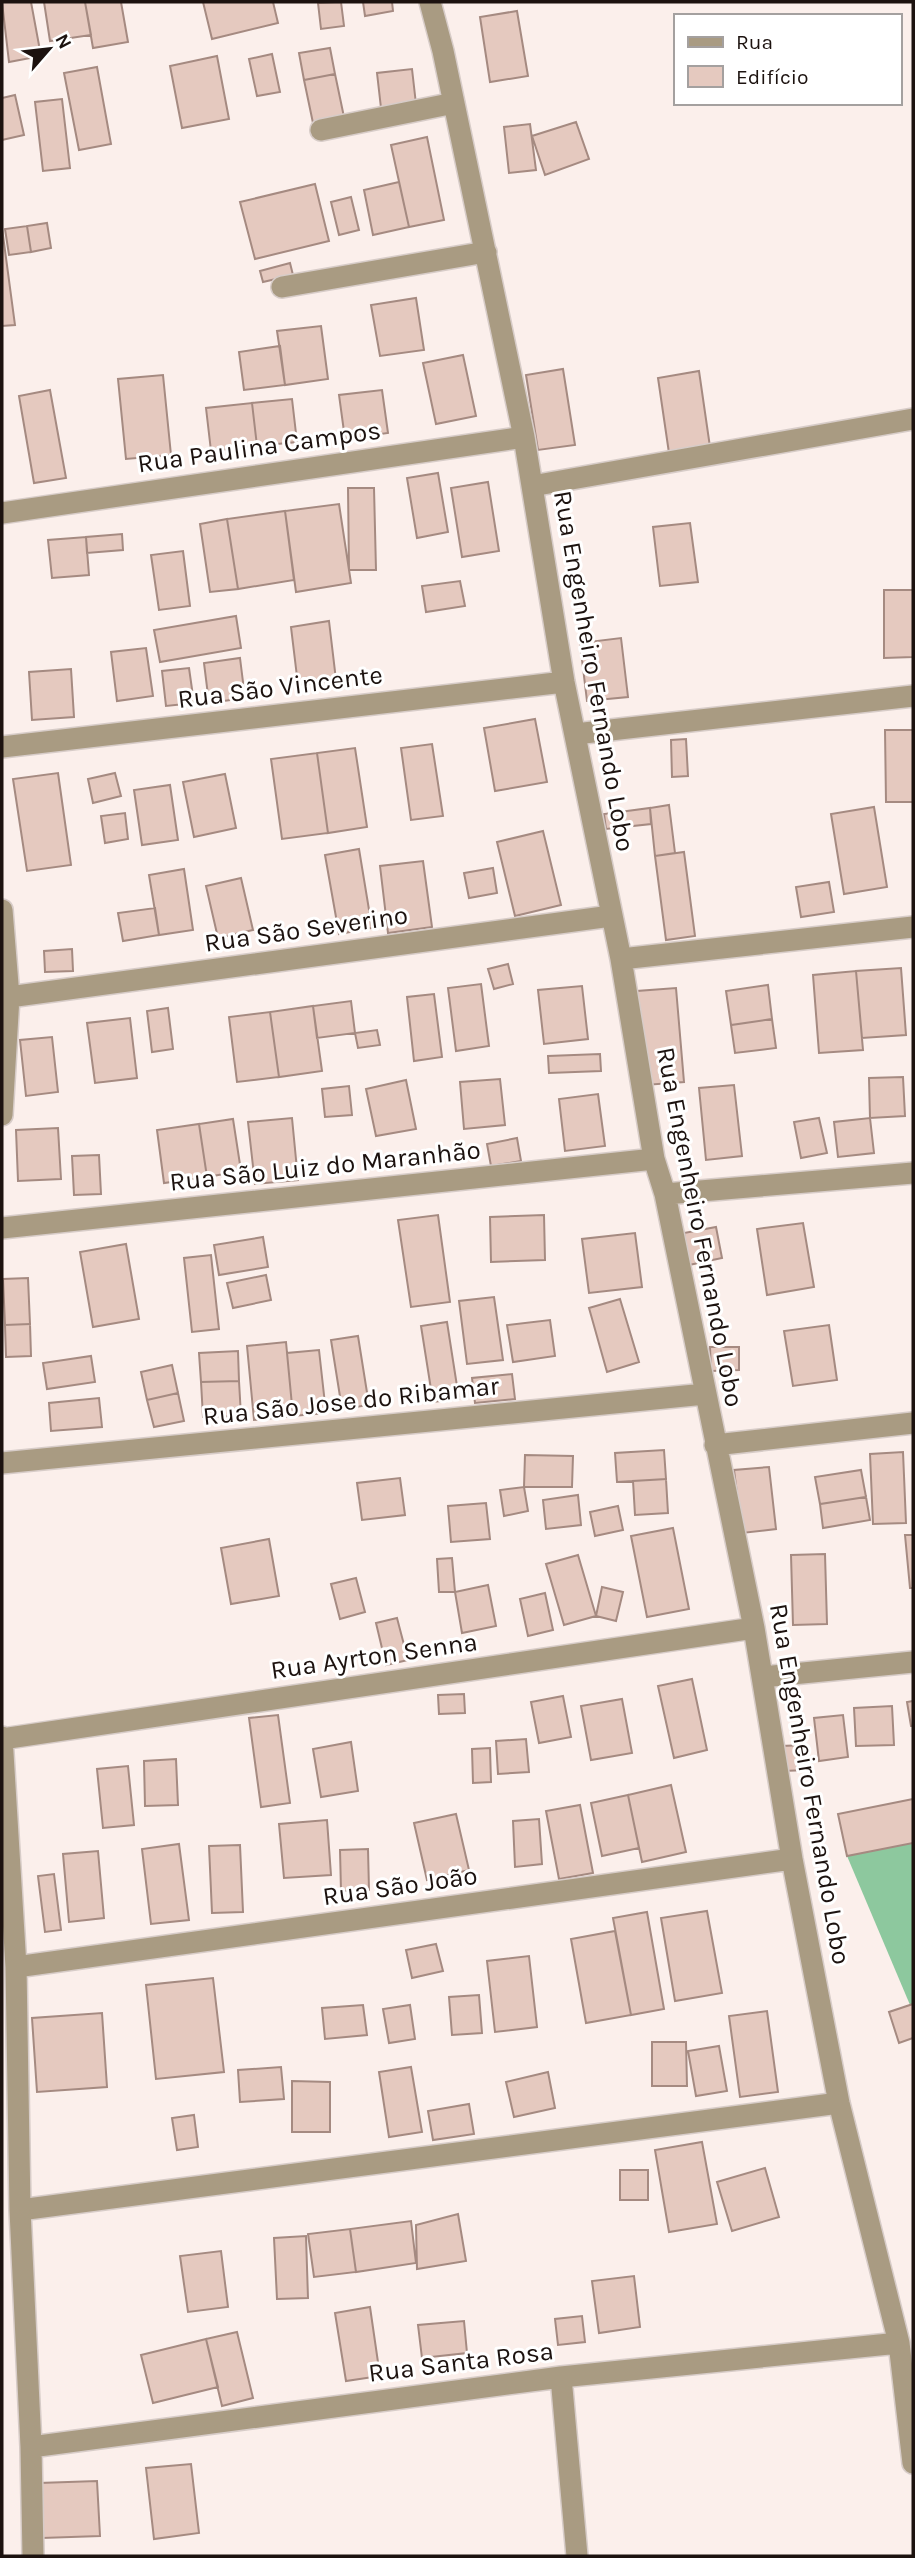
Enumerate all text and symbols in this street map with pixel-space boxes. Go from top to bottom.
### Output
north arrow [14,14,84,84]
legend [674,14,901,105]
text: N [50,30,76,53]
text: Rua [736,30,773,54]
text: Edifício [736,65,809,89]
street label: Rua Paulina Campos [135,415,383,479]
street label: Rua Engenheiro Fernando Lobo [547,488,641,854]
street label: Rua São Vincente [176,659,384,715]
street label: Rua São Severino [202,899,410,959]
street label: Rua Engenheiro Fernando Lobo [650,1044,750,1410]
street label: Rua São Luiz do Maranhão [168,1134,482,1198]
street label: Rua São Jose do Ribamar [201,1370,501,1432]
street label: Rua Engenheiro Fernando Lobo [763,1601,857,1967]
street label: Rua Ayrton Senna [269,1626,479,1686]
street label: Rua São João [321,1860,479,1912]
street label: Rua Santa Rosa [367,2335,555,2389]

